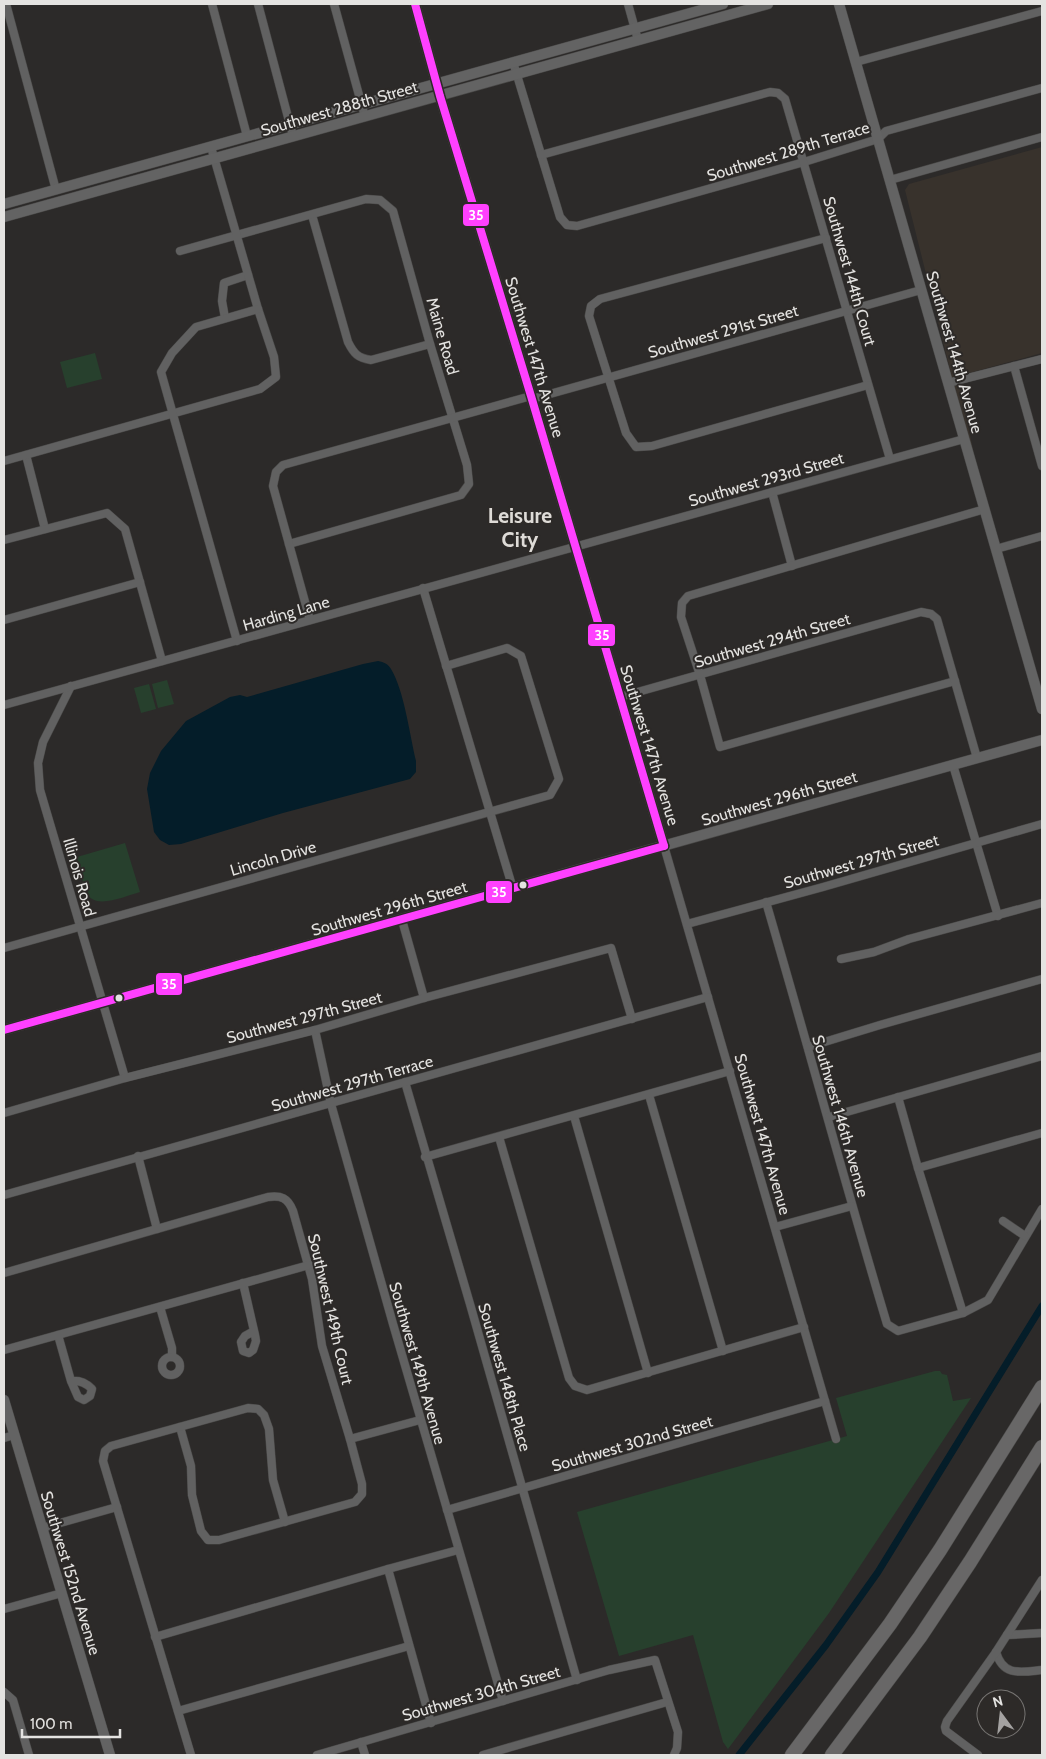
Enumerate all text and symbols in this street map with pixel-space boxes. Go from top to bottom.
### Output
street label: Southwest 288th Street [258,77,420,140]
street label: Southwest 289th Terrace [705,118,872,185]
street label: Southwest 144th Court [819,194,880,349]
line badge: 35 [462,203,490,227]
text: 35 [468,206,484,224]
street label: Southwest 144th Avenue [922,269,987,435]
street label: Southwest 147th Avenue [501,275,568,440]
street label: Maine Road [422,295,463,377]
street label: Southwest 291st Street [646,301,801,362]
street label: Southwest 293rd Street [686,448,846,511]
district label: Leisure City [488,503,552,552]
street label: Harding Lane [241,592,332,635]
street label: Southwest 294th Street [692,609,853,672]
line badge: 35 [587,623,616,647]
text: 35 [594,626,610,644]
street label: Southwest 147th Avenue [616,663,683,828]
street label: Southwest 296th Street [699,767,860,830]
street label: Southwest 297th Street [782,830,941,893]
street label: Illinois Road [59,836,100,919]
street label: Lincoln Drive [228,837,318,880]
street label: Southwest 296th Street [309,877,470,940]
line badge: 35 [485,880,513,904]
unlabelled marker [518,880,528,890]
text: 35 [491,883,507,901]
line badge: 35 [155,972,183,996]
text: 35 [161,975,177,993]
street label: Southwest 297th Street [224,987,384,1047]
unlabelled marker [114,993,124,1003]
street label: Southwest 146th Avenue [808,1033,873,1199]
street label: Southwest 297th Terrace [269,1051,435,1116]
street label: Southwest 147th Avenue [730,1051,795,1217]
street label: Southwest 149th Court [304,1232,357,1387]
street label: Southwest 149th Avenue [385,1280,450,1446]
street label: Southwest 148th Place [474,1301,535,1454]
street label: Southwest 302nd Street [549,1411,715,1476]
street label: Southwest 152nd Avenue [37,1489,104,1657]
street label: Southwest 304th Street [400,1662,563,1725]
north arrow [976,1689,1026,1739]
text: N [991,1691,1005,1711]
scale bar [22,1706,120,1738]
text: 100 m [30,1715,72,1733]

